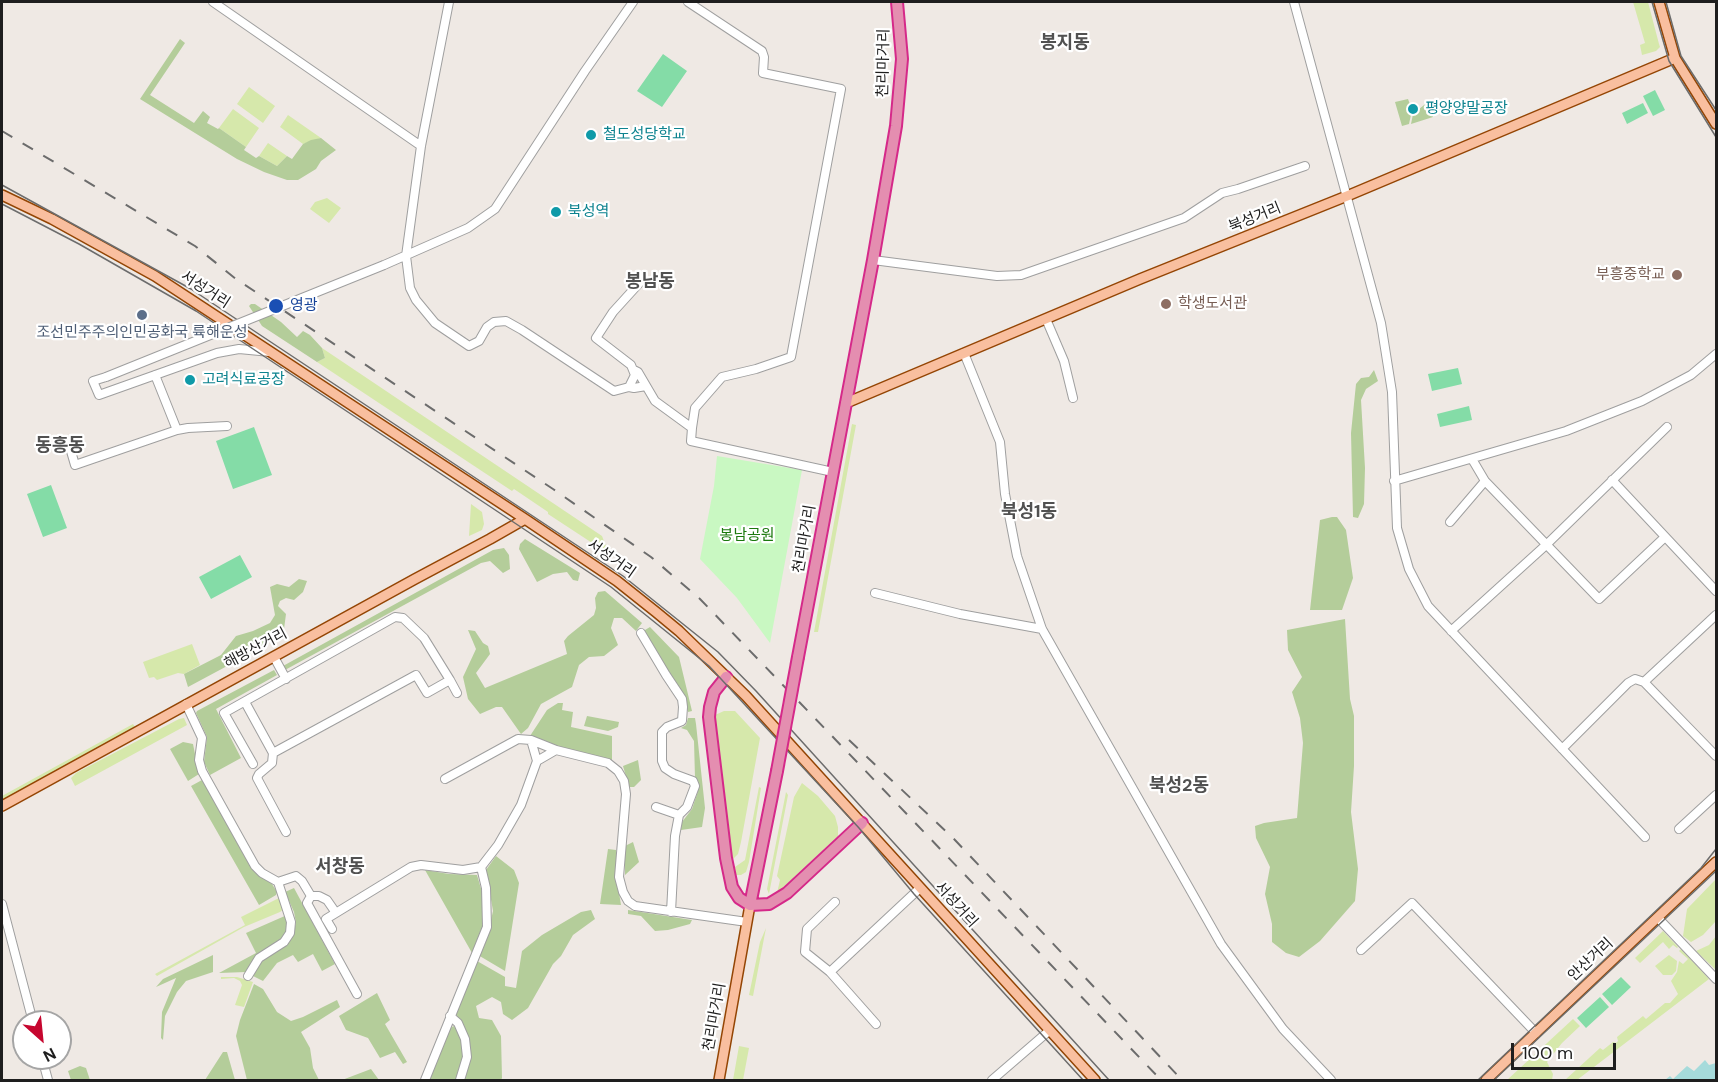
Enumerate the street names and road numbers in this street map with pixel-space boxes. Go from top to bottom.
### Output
street label: 천리마거리 [874,28,894,98]
street label: 북성거리 [1226,199,1284,237]
street label: 서성거리 [177,267,233,313]
street label: 천리마거리 [790,503,820,575]
street label: 서성거리 [583,536,639,582]
street label: 해방산거리 [221,625,291,673]
street label: 서성거리 [931,878,981,932]
street label: 안산거리 [1565,935,1617,985]
street label: 천리마거리 [700,981,730,1053]

